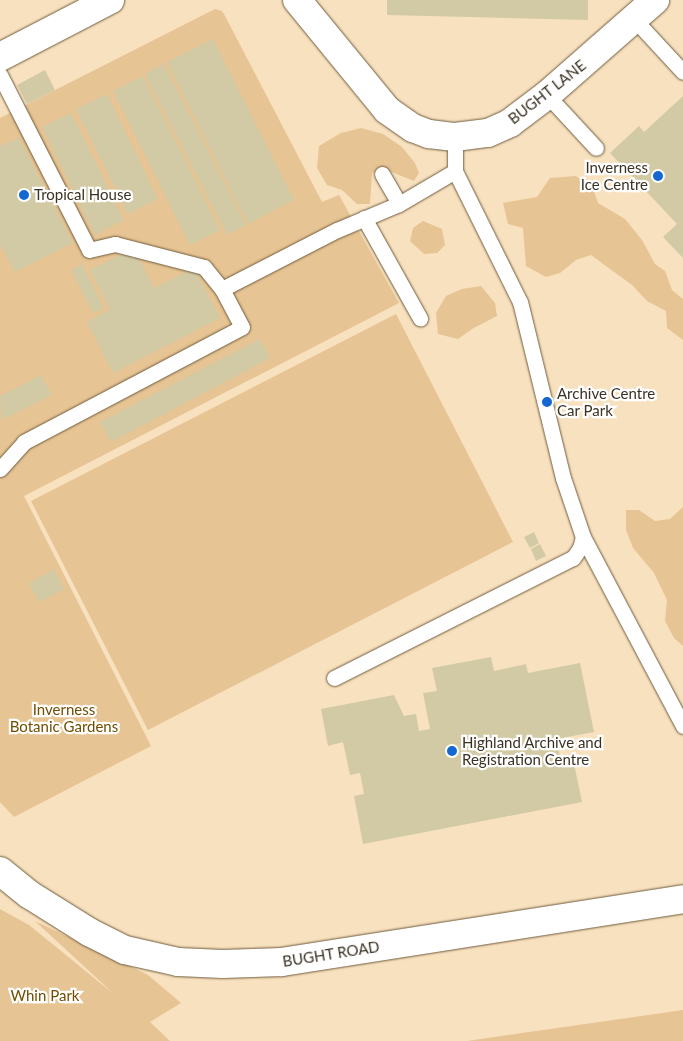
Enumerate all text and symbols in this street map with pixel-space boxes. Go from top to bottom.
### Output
street label: BUGHT LANE [504,56,590,128]
place label: Inverness Ice Centre [581,158,648,193]
marker: Inverness Ice Centre [652,170,664,182]
place label: Tropical House [34,186,131,204]
marker: Tropical House [18,189,30,201]
place label: Archive Centre Car Park [557,384,655,419]
marker: Archive Centre Car Park [541,396,553,408]
park label: Inverness Botanic Gardens [10,700,118,735]
place label: Highland Archive and Registration Centre [462,733,603,768]
marker: Highland Archive and Registration Centre [446,745,458,757]
street label: BUGHT ROAD [281,937,381,971]
park label: Whin Park [11,987,79,1005]

